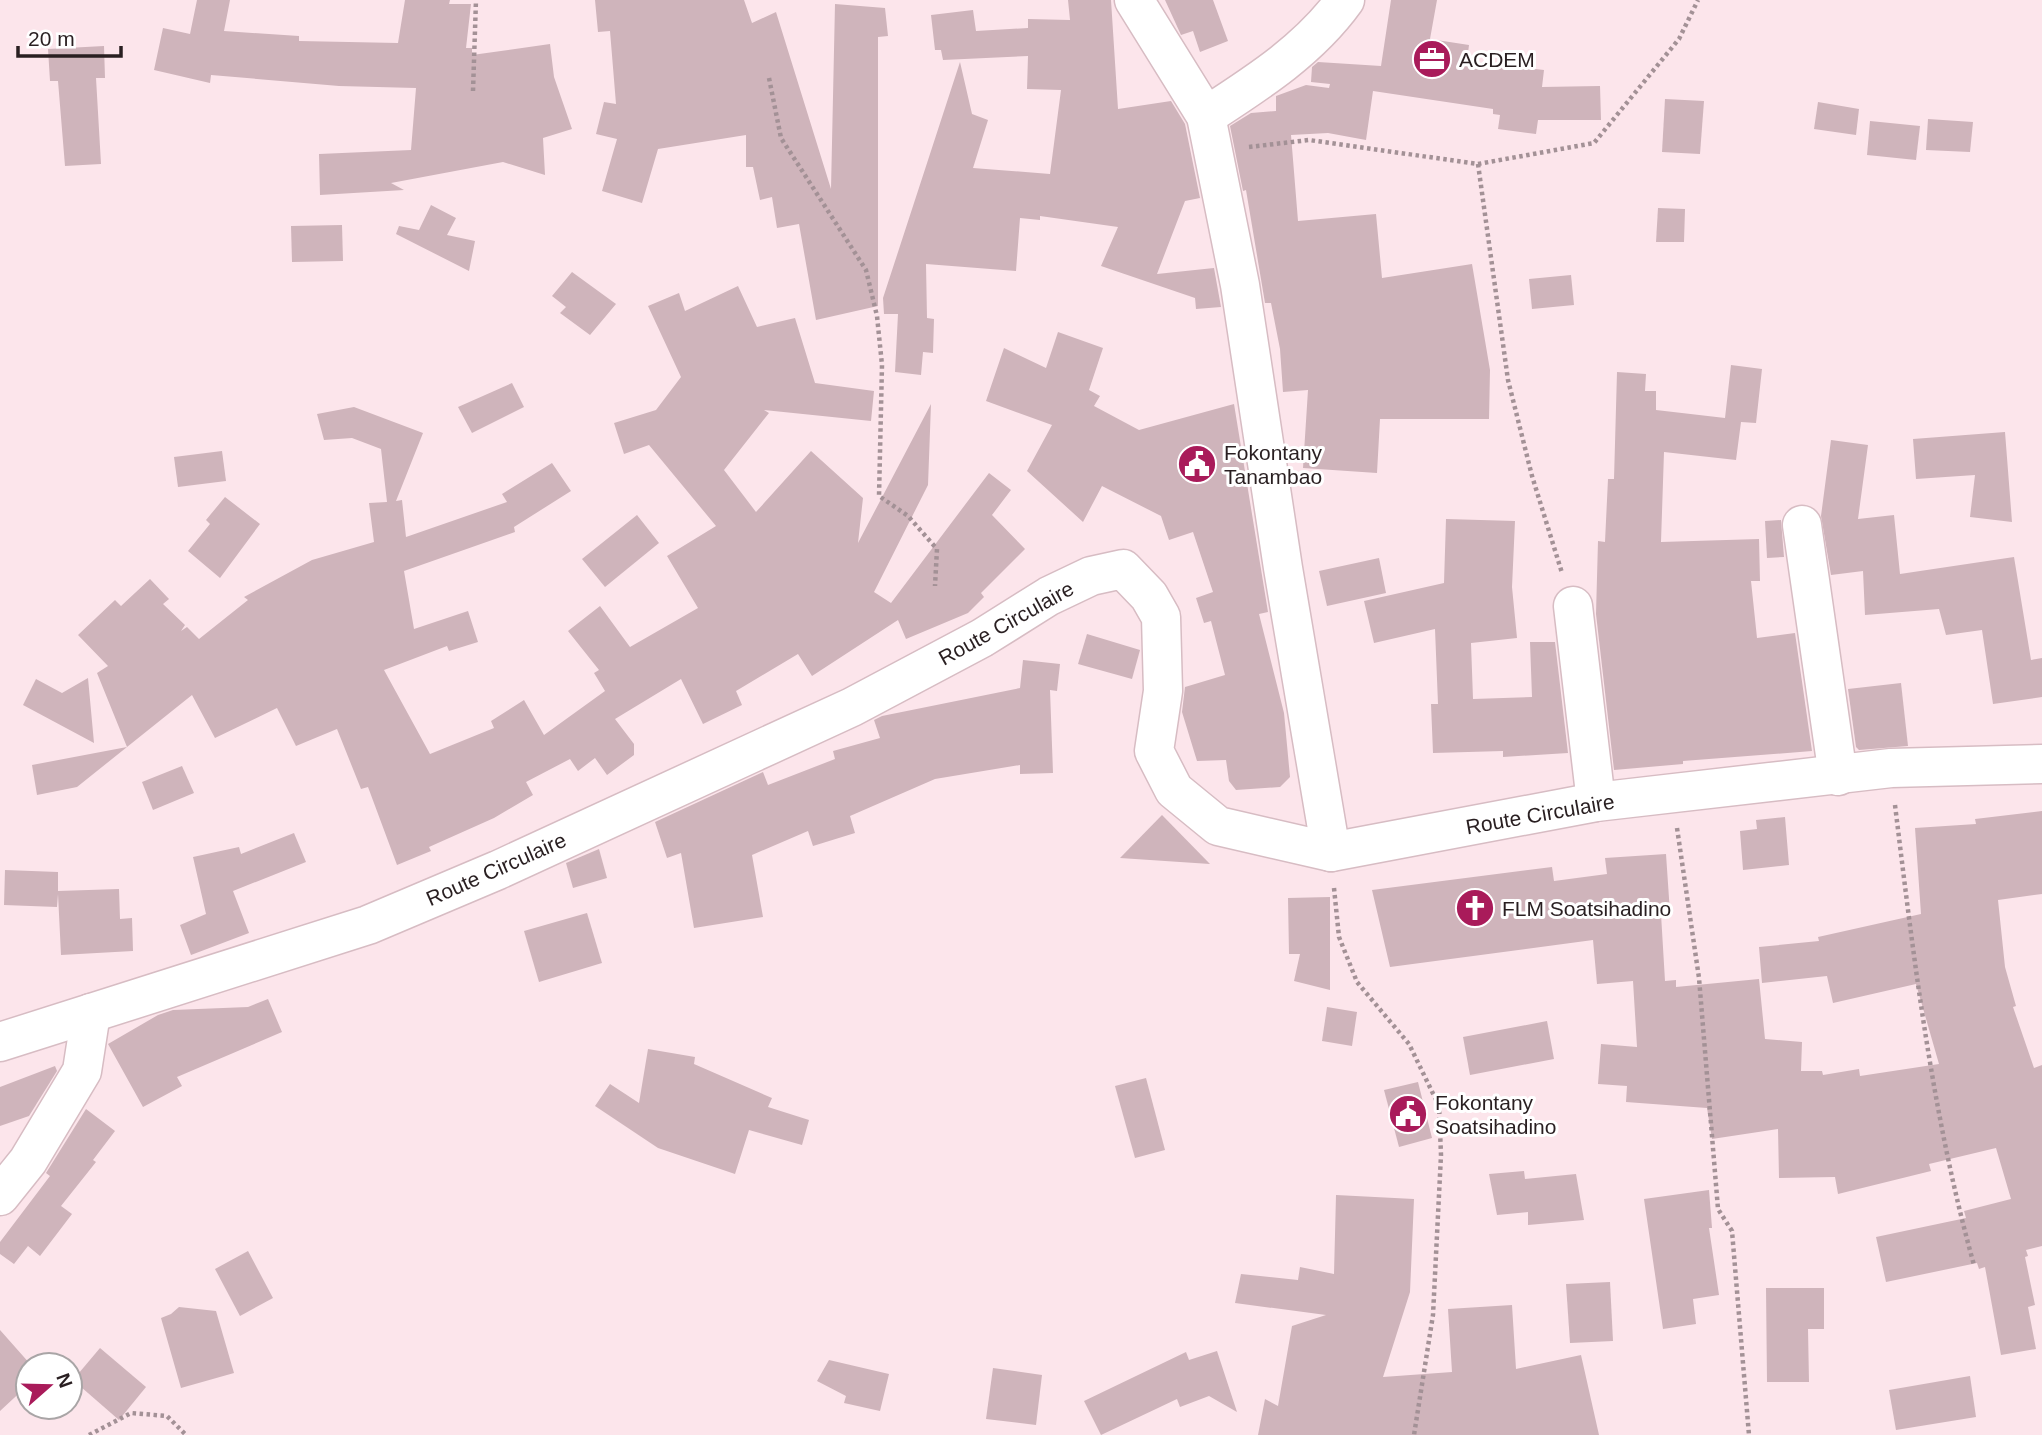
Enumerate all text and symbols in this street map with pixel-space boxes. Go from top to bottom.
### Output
scale bar [18,14,121,58]
text: 20 m [28,27,75,50]
office icon: ACDEM [1411,38,1453,80]
place label: ACDEM [1459,48,1535,71]
place label: Fokontany Tanambao [1224,441,1323,488]
public building icon: Fokontany Tanambao [1176,443,1218,485]
street label: Route Circulaire [935,576,1077,670]
street label: Route Circulaire [1464,790,1616,838]
street label: Route Circulaire [423,828,569,910]
church icon: FLM Soatsihadino [1454,887,1496,929]
place label: FLM Soatsihadino [1502,897,1671,920]
place label: Fokontany Soatsihadino [1435,1091,1556,1138]
public building icon: Fokontany Soatsihadino [1387,1093,1429,1135]
north arrow [14,1351,84,1421]
text: N [52,1370,77,1390]

